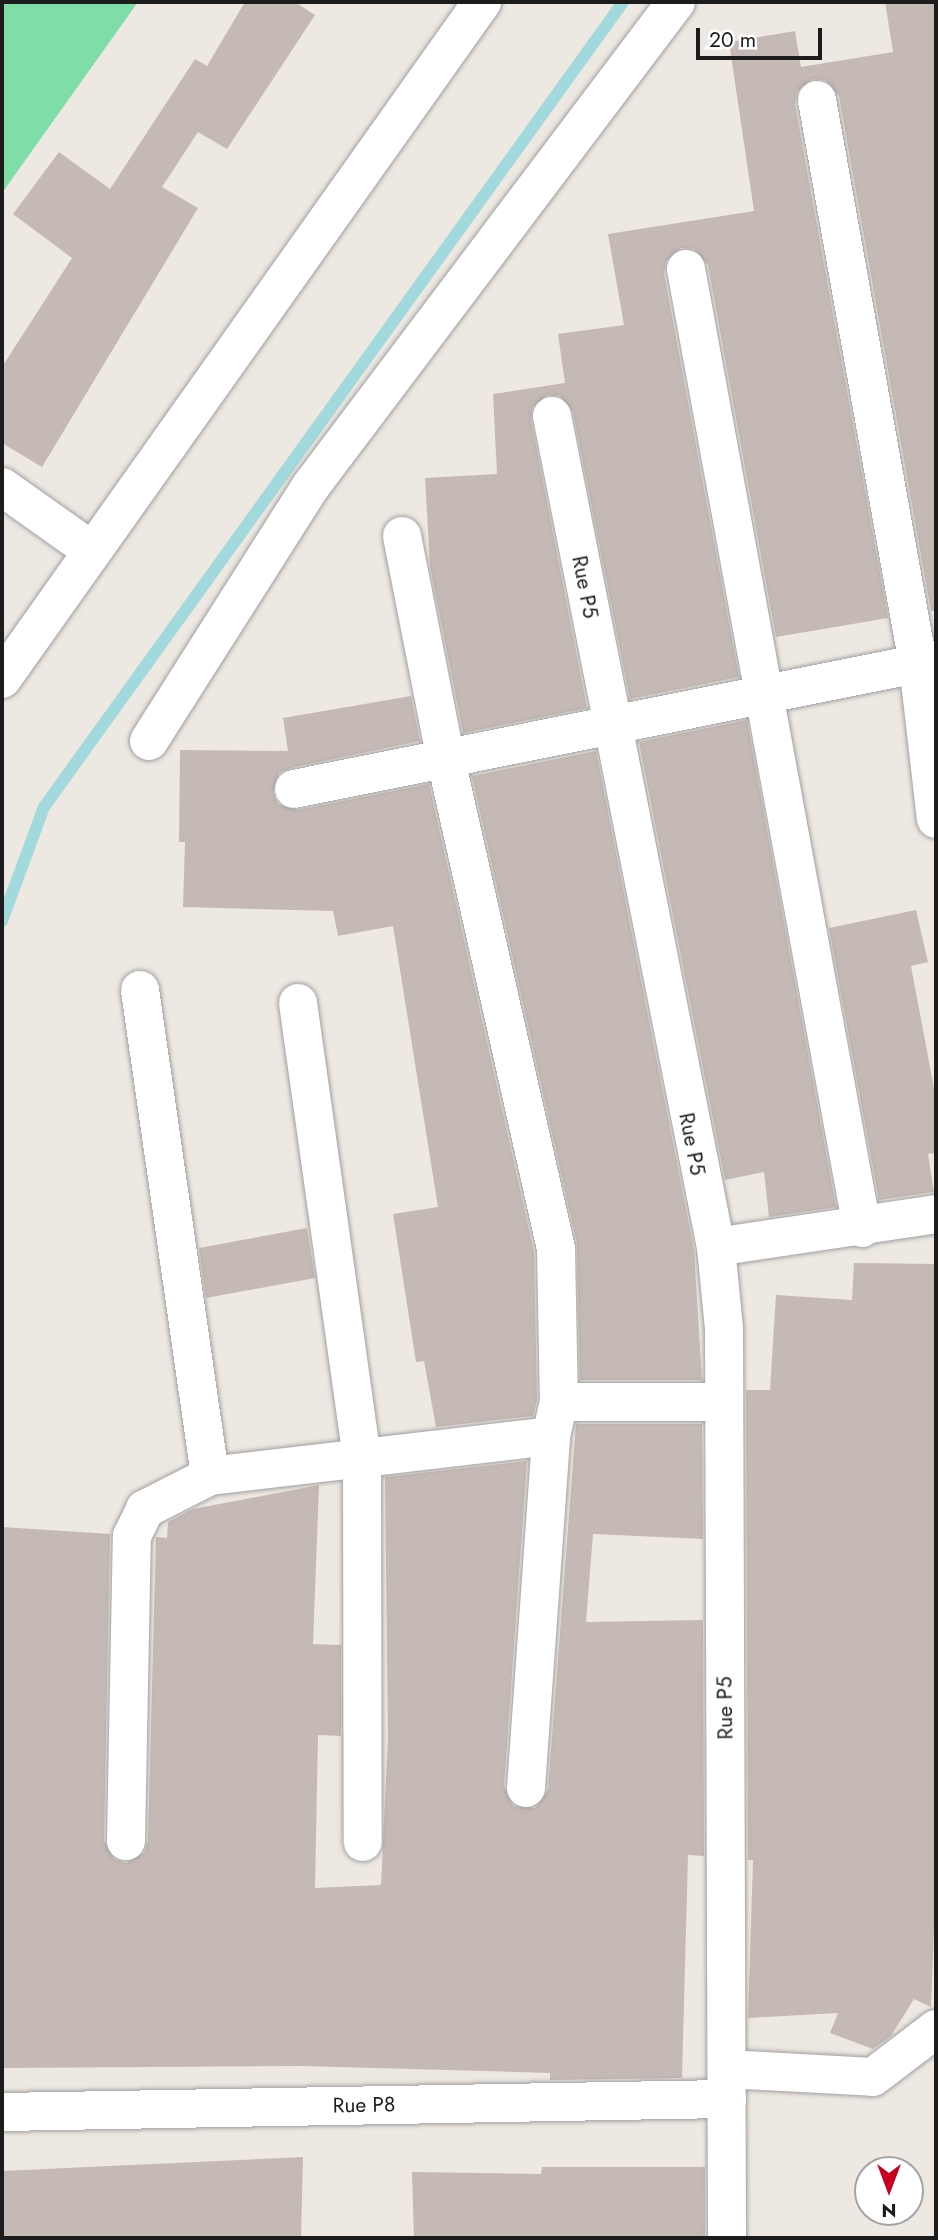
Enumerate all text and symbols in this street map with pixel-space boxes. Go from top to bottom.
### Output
scale bar [700,14,826,58]
text: 20 m [709,25,756,55]
street label: Rue P5 [567,554,603,620]
street label: Rue P5 [674,1111,710,1177]
street label: Rue P5 [712,1676,738,1740]
street label: Rue P8 [332,2092,396,2118]
north arrow [854,2156,924,2226]
text: N [881,2197,897,2224]

